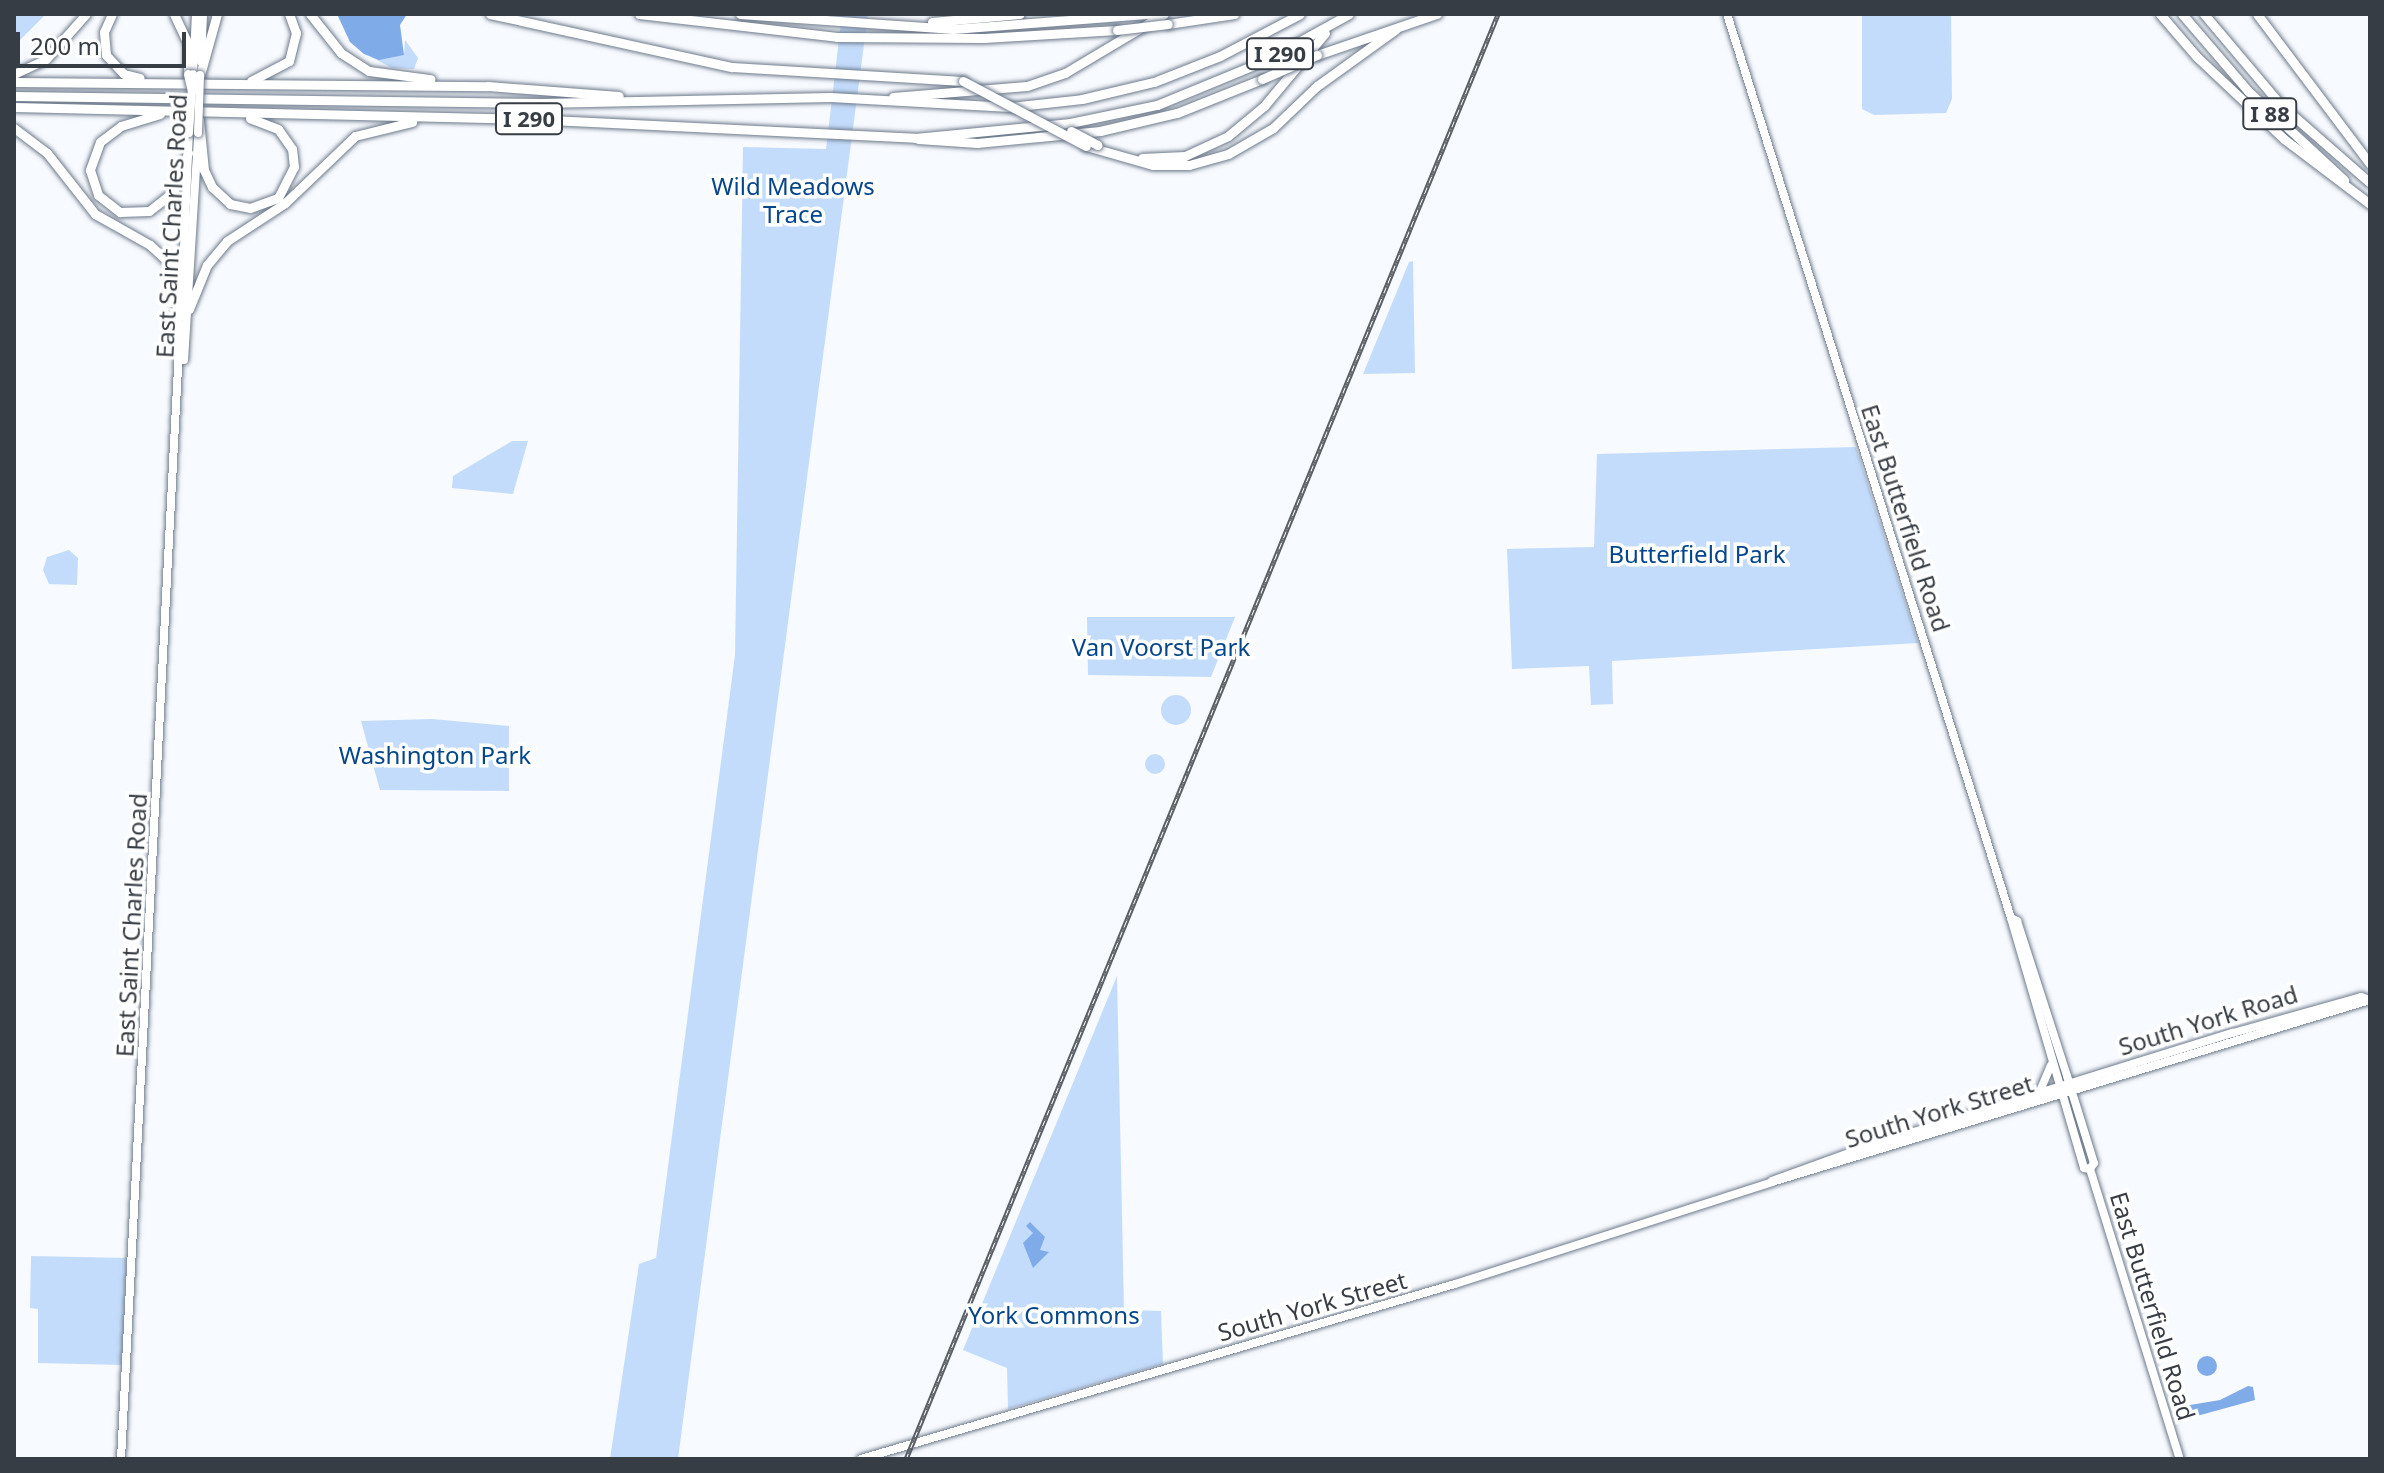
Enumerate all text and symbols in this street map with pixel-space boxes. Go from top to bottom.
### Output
scale bar [20,16,190,66]
text: 200 m [30,29,100,62]
road number: I 290 [1244,36,1316,72]
street label: East Saint Charles Road [150,93,192,359]
road number: I 88 [2242,96,2298,132]
road number: I 290 [493,101,565,137]
park label: Wild Meadows Trace [711,172,875,228]
street label: East Butterfield Road [1856,401,1956,635]
park label: Butterfield Park [1608,540,1786,568]
park label: Van Voorst Park [1072,633,1250,661]
park label: Washington Park [339,741,531,769]
street label: East Saint Charles Road [110,792,152,1058]
street label: South York Road [2115,979,2301,1061]
street label: South York Street [1841,1069,2037,1153]
street label: East Butterfield Road [2105,1188,2201,1424]
street label: South York Street [1214,1265,1410,1347]
park label: York Commons [968,1301,1140,1329]

